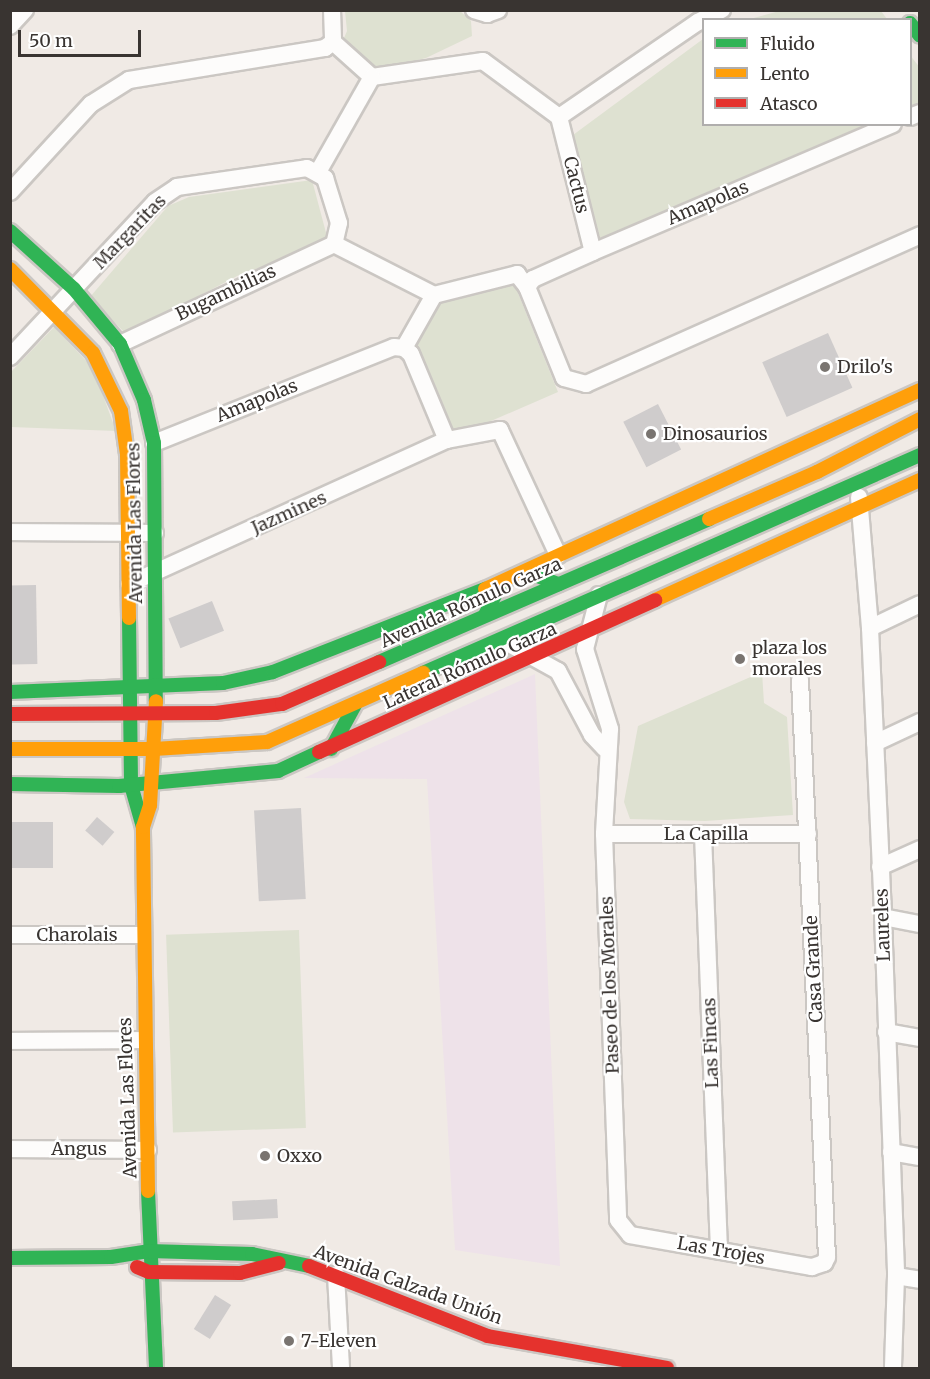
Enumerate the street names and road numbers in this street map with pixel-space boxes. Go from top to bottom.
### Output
street label: Cactus [559,154,593,216]
street label: Amapolas [664,176,752,230]
street label: Margaritas [89,190,171,274]
street label: Bugambilias [173,260,279,326]
street label: Amapolas [213,375,301,427]
street label: Avenida Las Flores [123,442,147,604]
street label: Jazmines [248,487,330,539]
street label: Avenida Rómulo Garza [377,553,565,653]
street label: Lateral Rómulo Garza [380,618,560,714]
street label: La Capilla [664,823,748,845]
street label: Laureles [871,888,895,962]
street label: Paseo de los Morales [596,896,624,1074]
street label: Casa Grande [800,915,828,1023]
street label: Charolais [36,924,118,946]
street label: Las Fincas [699,997,723,1089]
street label: Avenida Las Flores [114,1017,142,1179]
street label: Angus [51,1138,107,1160]
street label: Las Trojes [675,1233,767,1269]
street label: Avenida Calzada Unión [311,1241,505,1329]

